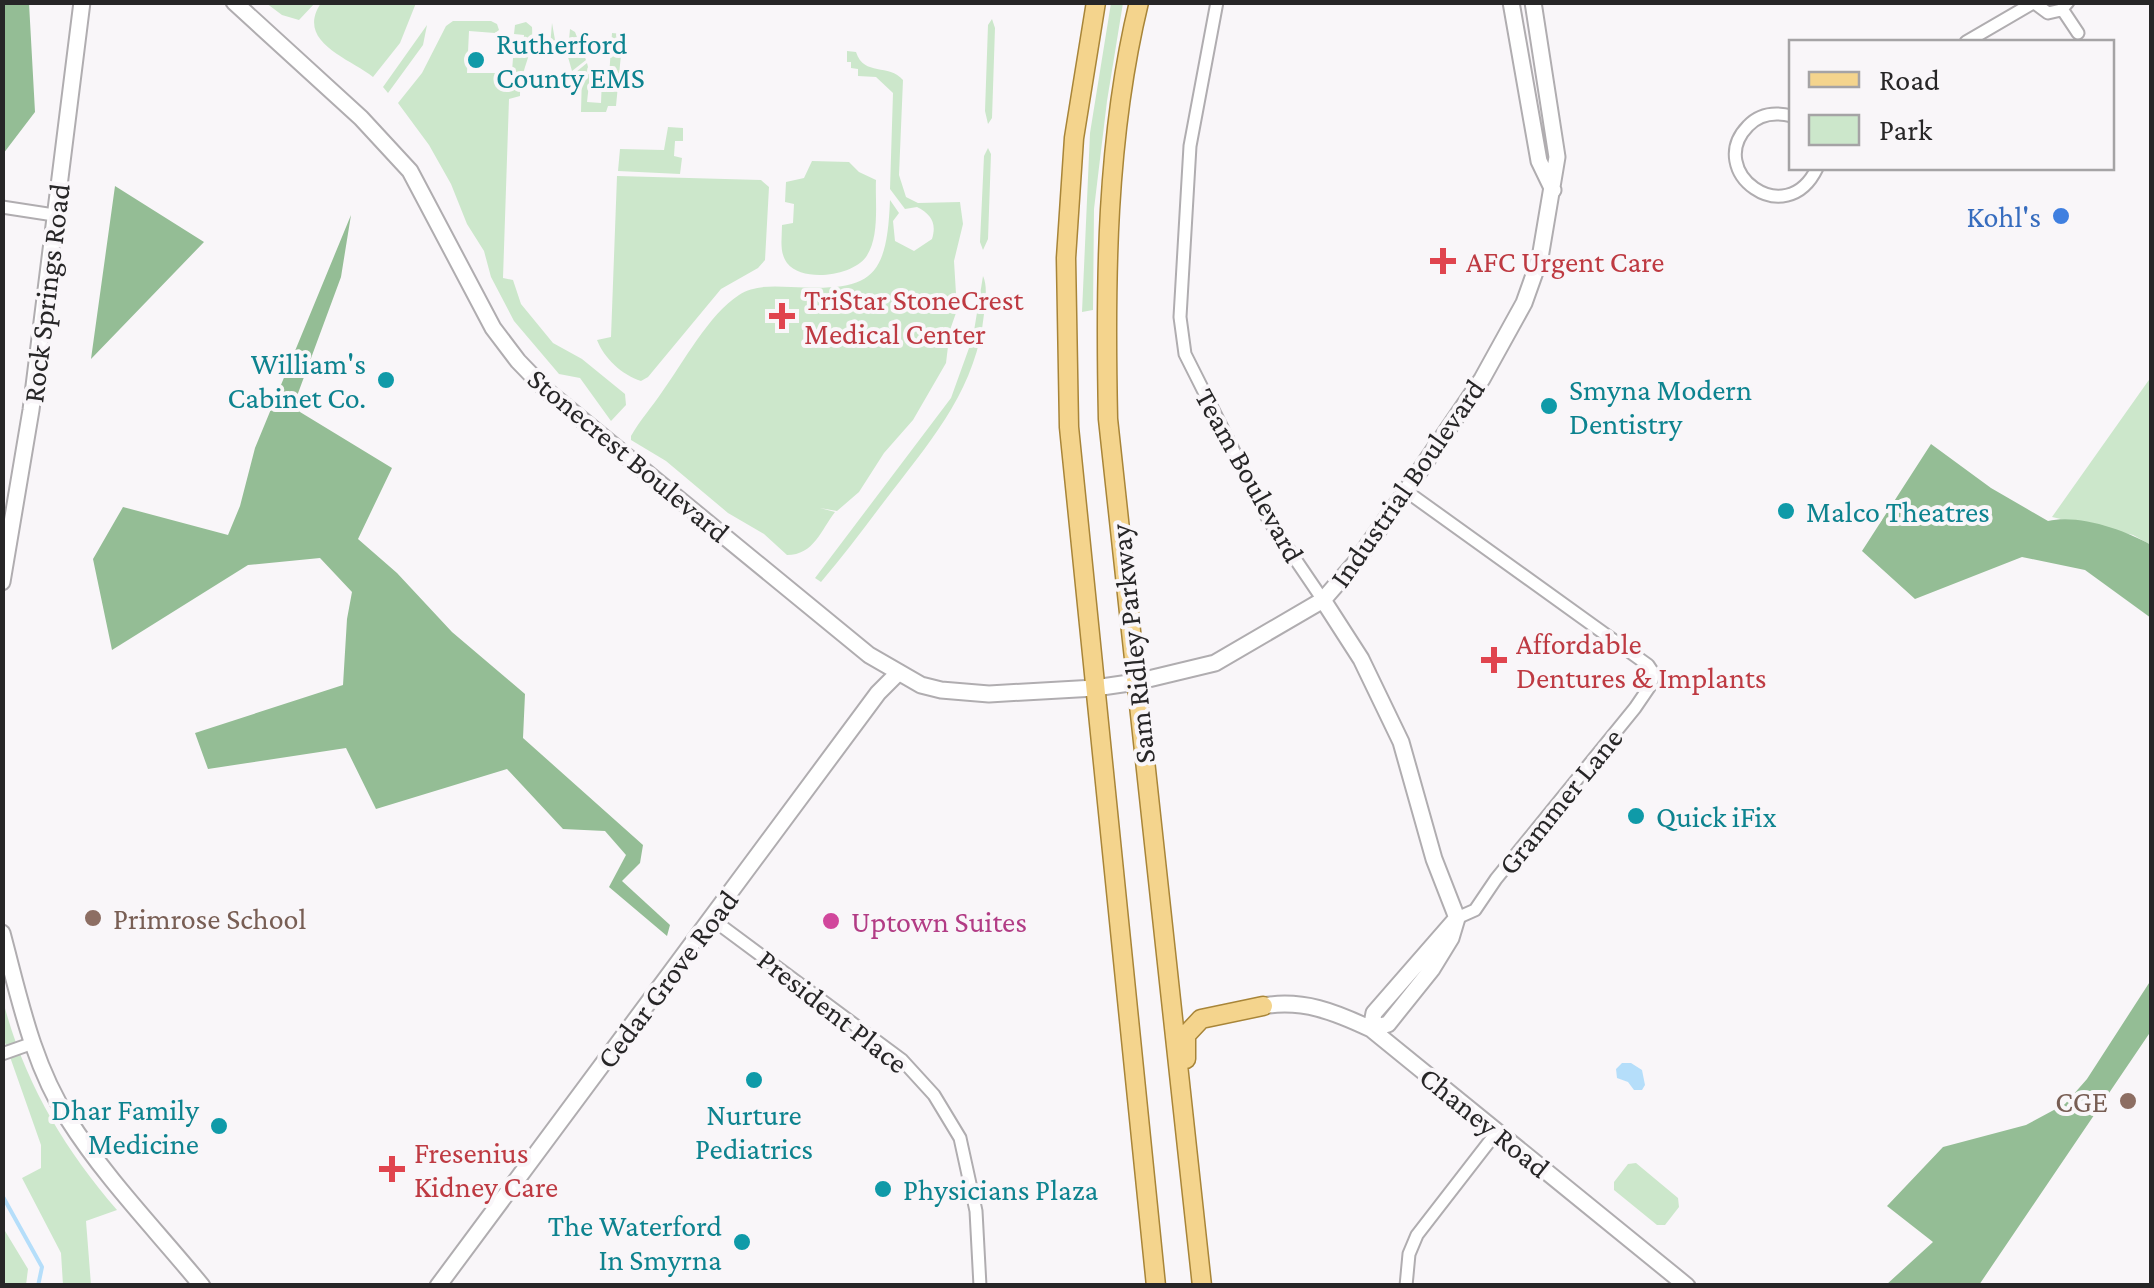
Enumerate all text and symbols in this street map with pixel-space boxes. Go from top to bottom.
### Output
place label: Rutherford County EMS [496,27,645,95]
legend [1789,40,2114,170]
marker: Rutherford County EMS [465,49,487,71]
text: Road [1879,63,1940,96]
text: Park [1879,113,1933,146]
street label: Rock Springs Road [16,181,77,404]
place label: Kohl's [1967,200,2041,233]
marker: Kohl's [2050,205,2072,227]
place label: AFC Urgent Care [1466,245,1665,279]
marker: AFC Urgent Care [1430,248,1456,274]
place label: TriStar StoneCrest Medical Center [804,283,1024,350]
marker: TriStar StoneCrest Medical Center [769,303,795,329]
place label: William's Cabinet Co. [228,347,366,414]
street label: Stonecrest Boulevard [522,361,736,549]
marker: William's Cabinet Co. [375,369,397,391]
street label: Industrial Boulevard [1323,373,1491,593]
place label: Smyna Modern Dentistry [1569,373,1752,441]
street label: Team Boulevard [1189,382,1311,568]
marker: Smyna Modern Dentistry [1538,395,1560,417]
place label: Malco Theatres [1806,495,1990,528]
marker: Malco Theatres [1775,500,1797,522]
street label: Sam Ridley Parkway [1103,522,1162,765]
place label: Affordable Dentures & Implants [1516,627,1766,695]
marker: Affordable Dentures & Implants [1481,647,1507,673]
street label: Grammer Lane [1491,721,1629,881]
place label: Quick iFix [1656,800,1777,833]
marker: Quick iFix [1625,805,1647,827]
street label: Cedar Grove Road [590,884,745,1074]
place label: Primrose School [113,902,306,935]
place label: Uptown Suites [851,905,1027,939]
marker: Primrose School [82,907,104,929]
marker: Uptown Suites [820,910,842,932]
street label: President Place [752,942,914,1080]
street label: Chaney Road [1413,1060,1557,1185]
marker: Nurture Pediatrics [743,1069,765,1091]
place label: CGE [2055,1085,2108,1118]
marker: CGE [2117,1090,2139,1112]
place label: Dhar Family Medicine [51,1093,199,1160]
place label: Nurture Pediatrics [695,1098,813,1165]
marker: Dhar Family Medicine [208,1115,230,1137]
place label: Fresenius Kidney Care [414,1136,558,1204]
marker: Fresenius Kidney Care [379,1156,405,1182]
place label: Physicians Plaza [903,1173,1099,1207]
marker: Physicians Plaza [872,1178,894,1200]
place label: The Waterford In Smyrna [548,1209,722,1277]
marker: The Waterford In Smyrna [731,1231,753,1253]

